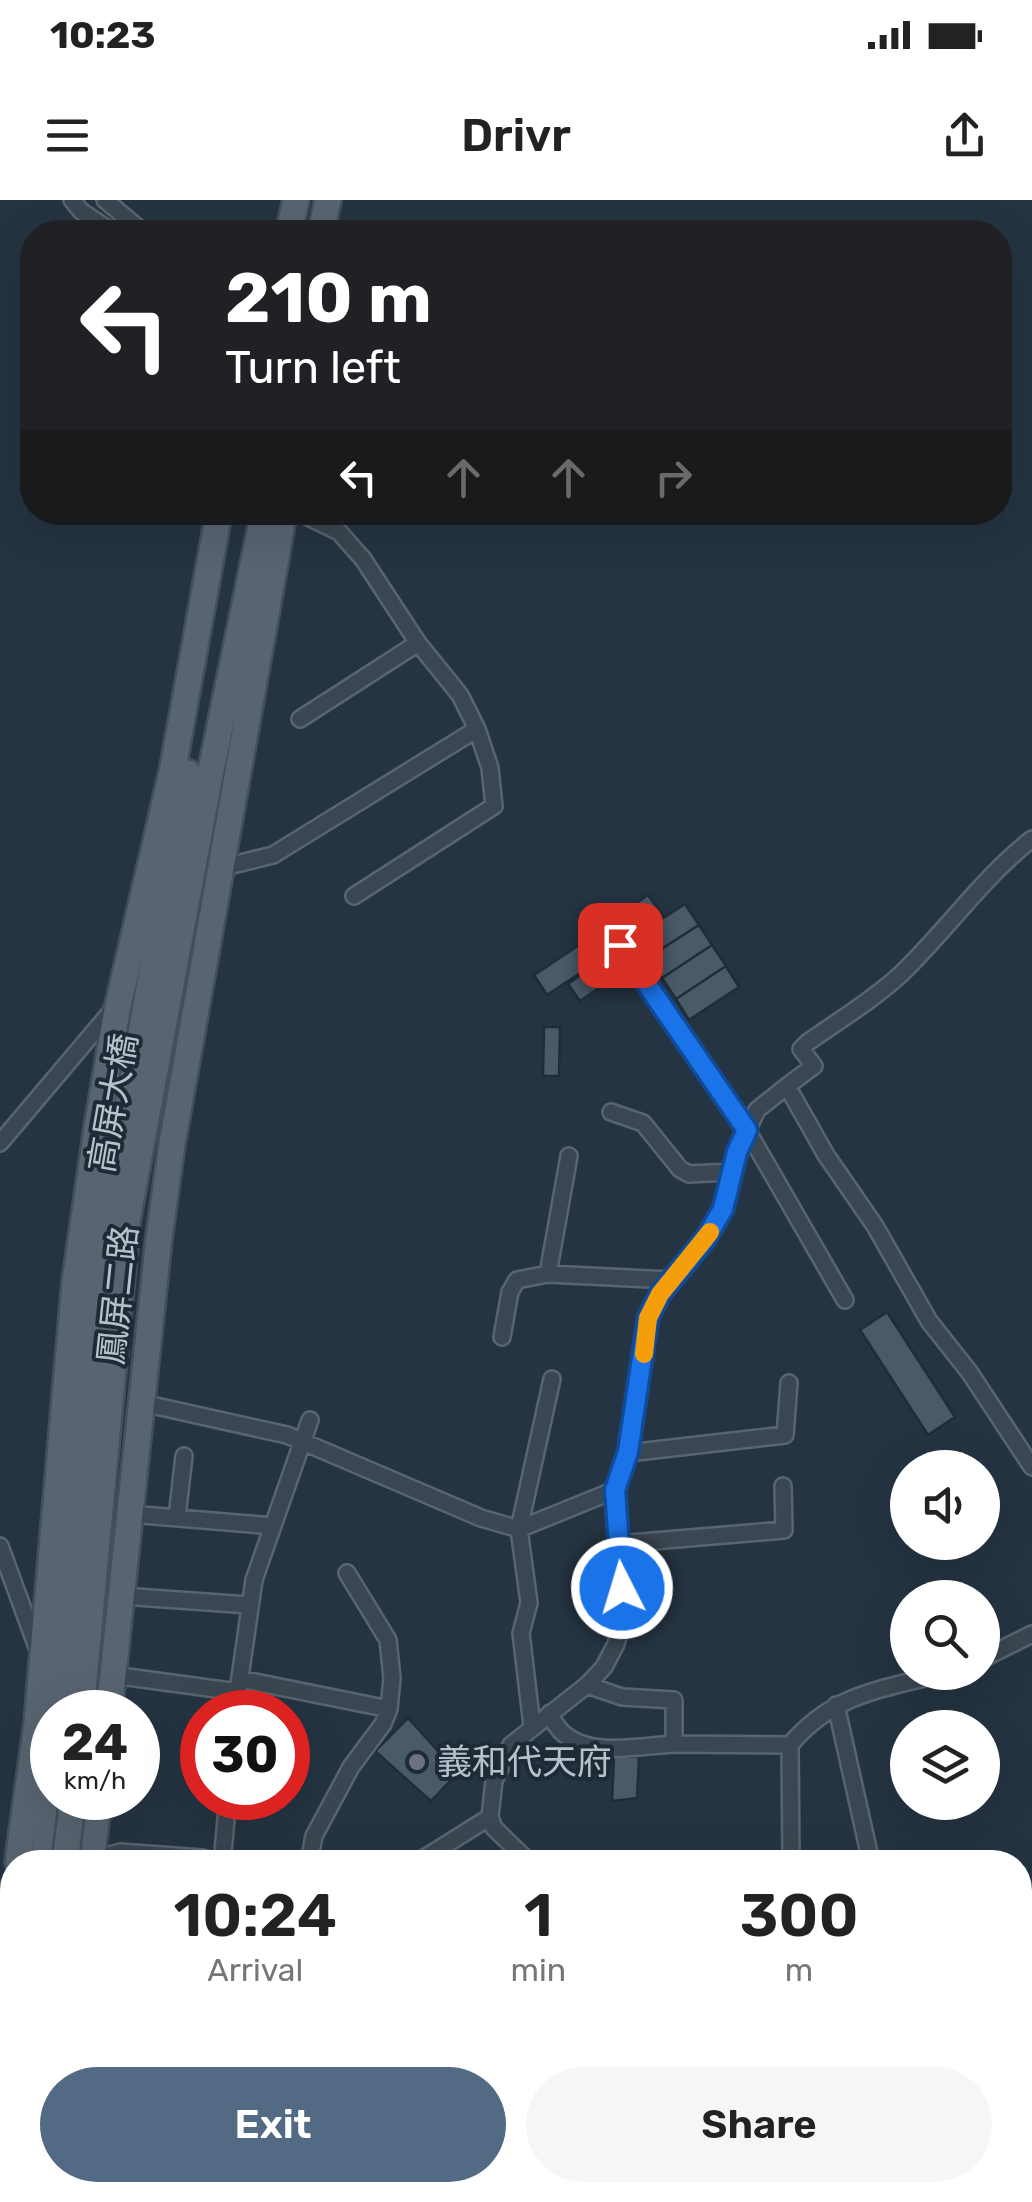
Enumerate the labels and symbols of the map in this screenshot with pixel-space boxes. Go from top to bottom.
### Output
pin [578,903,663,988]
street label: 高屏大橋 [80,1030,146,1176]
street label: 鳳屏二路 [90,1223,146,1367]
position arrow [570,1536,674,1640]
speed limit sign: 30 [180,1690,310,1820]
place label: 義和代天府 [437,1741,612,1783]
marker: 義和代天府 [406,1751,428,1773]

